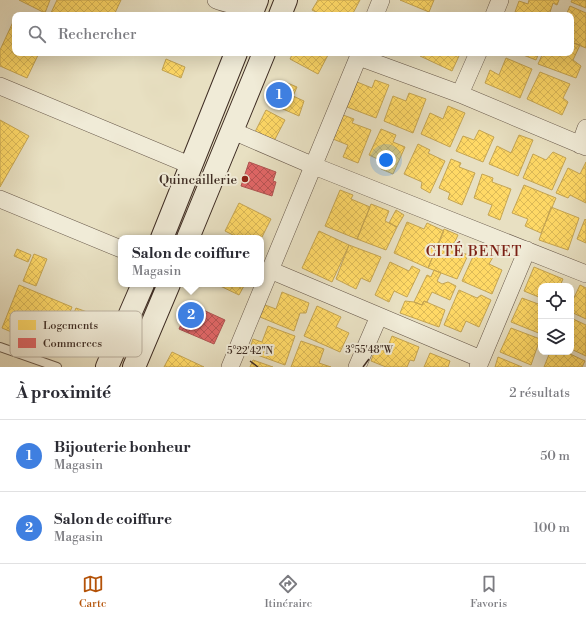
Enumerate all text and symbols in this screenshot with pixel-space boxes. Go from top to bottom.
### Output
search box [12,12,574,56]
icon: search [26,23,48,45]
text: Rechercher [58,25,137,44]
pin: 1 [266,80,292,110]
your location [376,150,396,170]
place label: Quincaillerie [159,172,237,188]
marker: Quincaillerie [240,174,250,184]
popup [118,235,264,287]
district label: CITÉ BENET [426,241,522,261]
text: Salon de coiffure [132,244,250,263]
text: Magasin [132,263,181,279]
map controls [538,283,574,355]
button: locate [538,283,574,319]
pin: 2 [178,300,204,330]
legend [10,311,142,357]
text: Logements [43,319,98,333]
button: layers [538,319,574,355]
text: Commerces [43,337,102,351]
text: 3°55'48"W [345,344,394,356]
text: 5°22'42"N [227,345,273,357]
text: À proximité [16,382,111,404]
text: 2 résultats [509,385,570,401]
text: Bijouterie bonheur [54,438,191,457]
text: 1 [26,448,32,464]
text: 50 m [540,448,570,464]
text: Magasin [54,457,103,473]
text: Salon de coiffure [54,510,172,529]
text: 2 [25,520,33,536]
text: 100 m [534,520,570,536]
text: Magasin [54,529,103,545]
tab: Carte [79,573,106,611]
tab: Itinéraire [264,573,312,611]
tab: Favoris [470,573,507,611]

